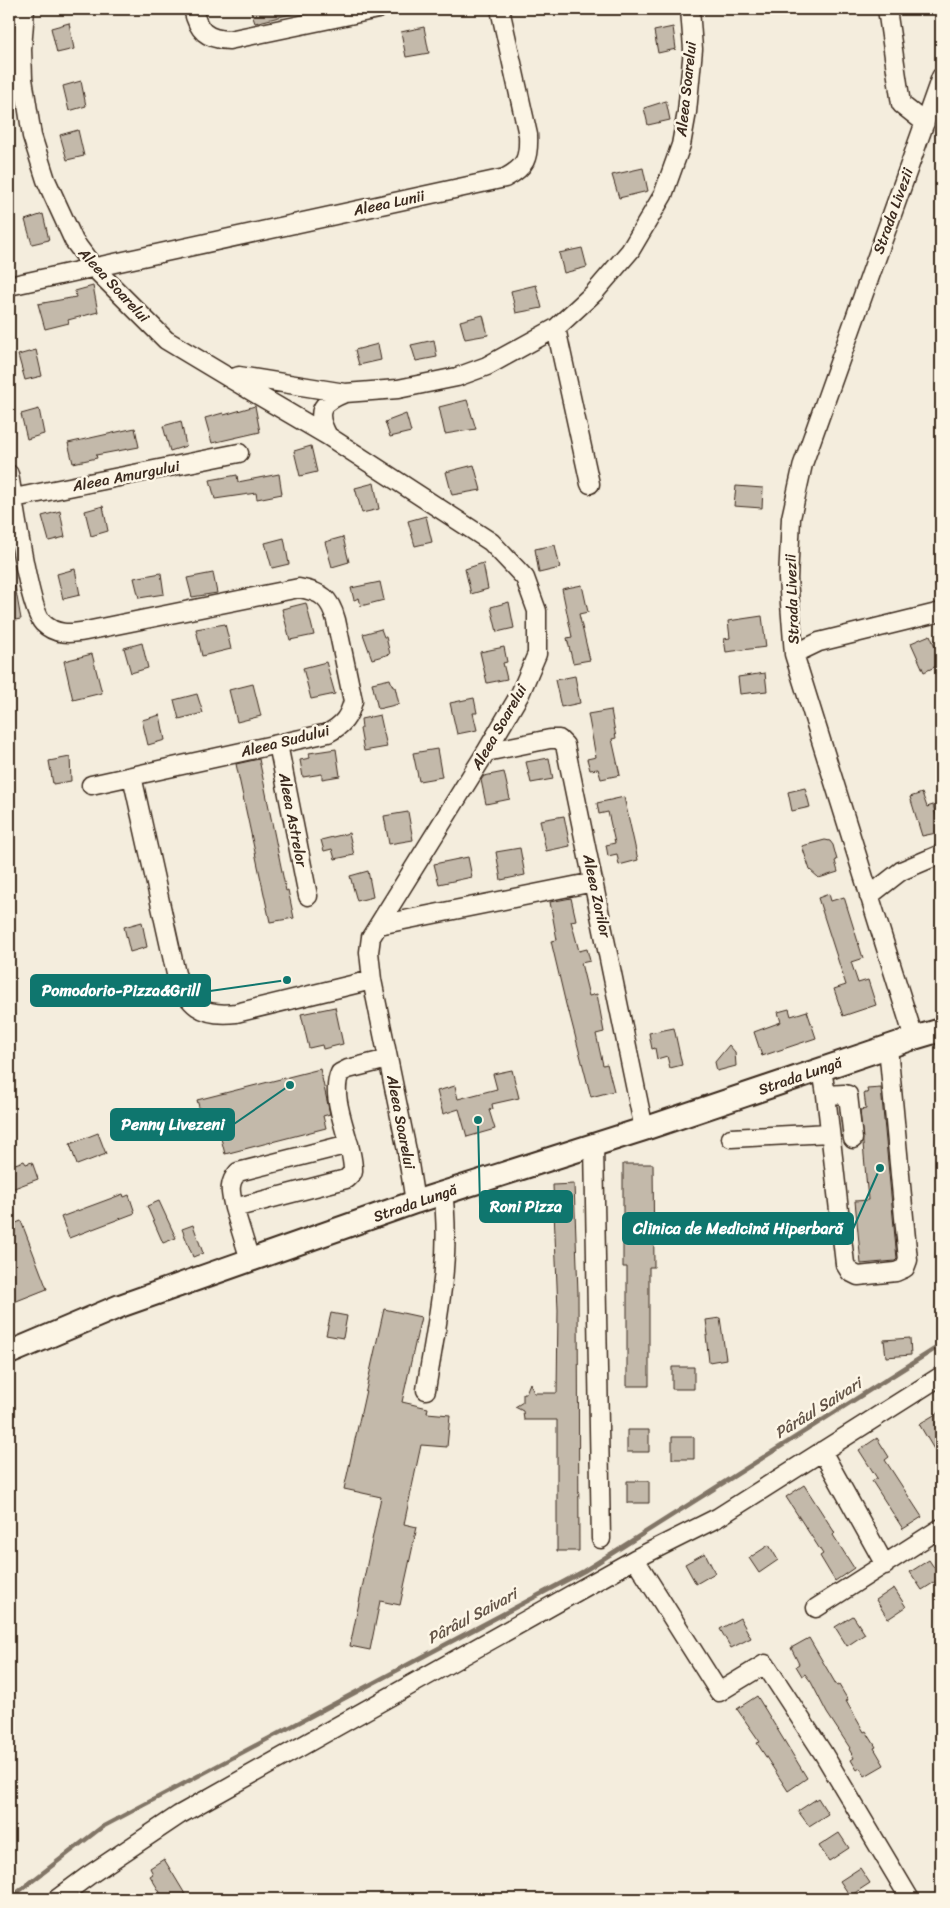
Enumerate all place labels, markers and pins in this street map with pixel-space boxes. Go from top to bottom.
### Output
callout: Pomodorio-Pizza&Grill [31,975,210,1006]
callout: Penny Livezeni [111,1109,234,1140]
callout: Roni Pizza [480,1191,572,1222]
callout: Clinica de Medicină Hiperbară [623,1213,853,1244]

